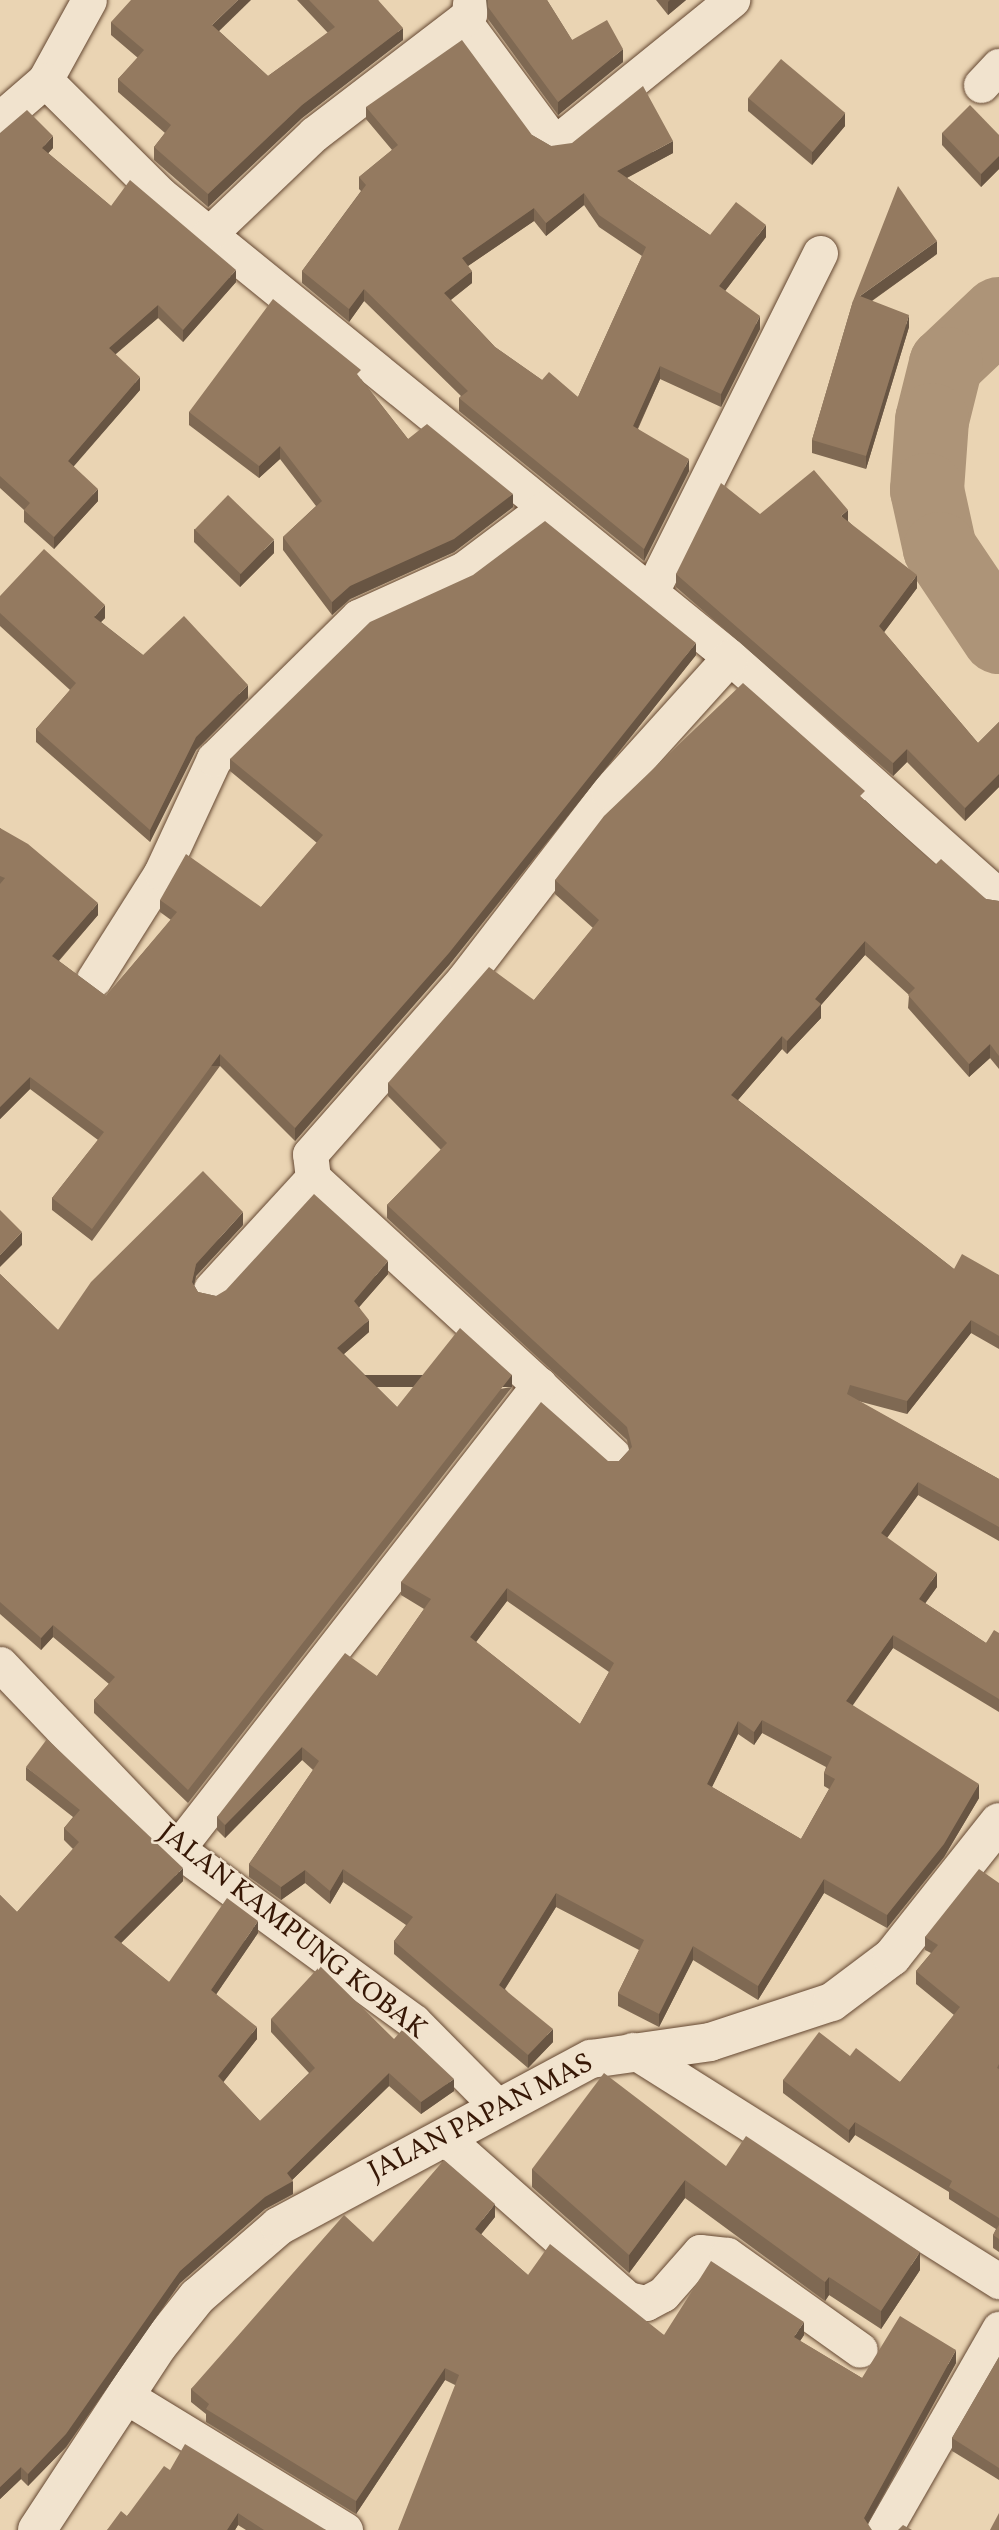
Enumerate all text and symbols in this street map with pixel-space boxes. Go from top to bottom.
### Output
street label: JALAN KAMPUNG KOBAK [151,1817,433,2047]
street label: JALAN PAPAN MAS [363,2047,599,2189]

